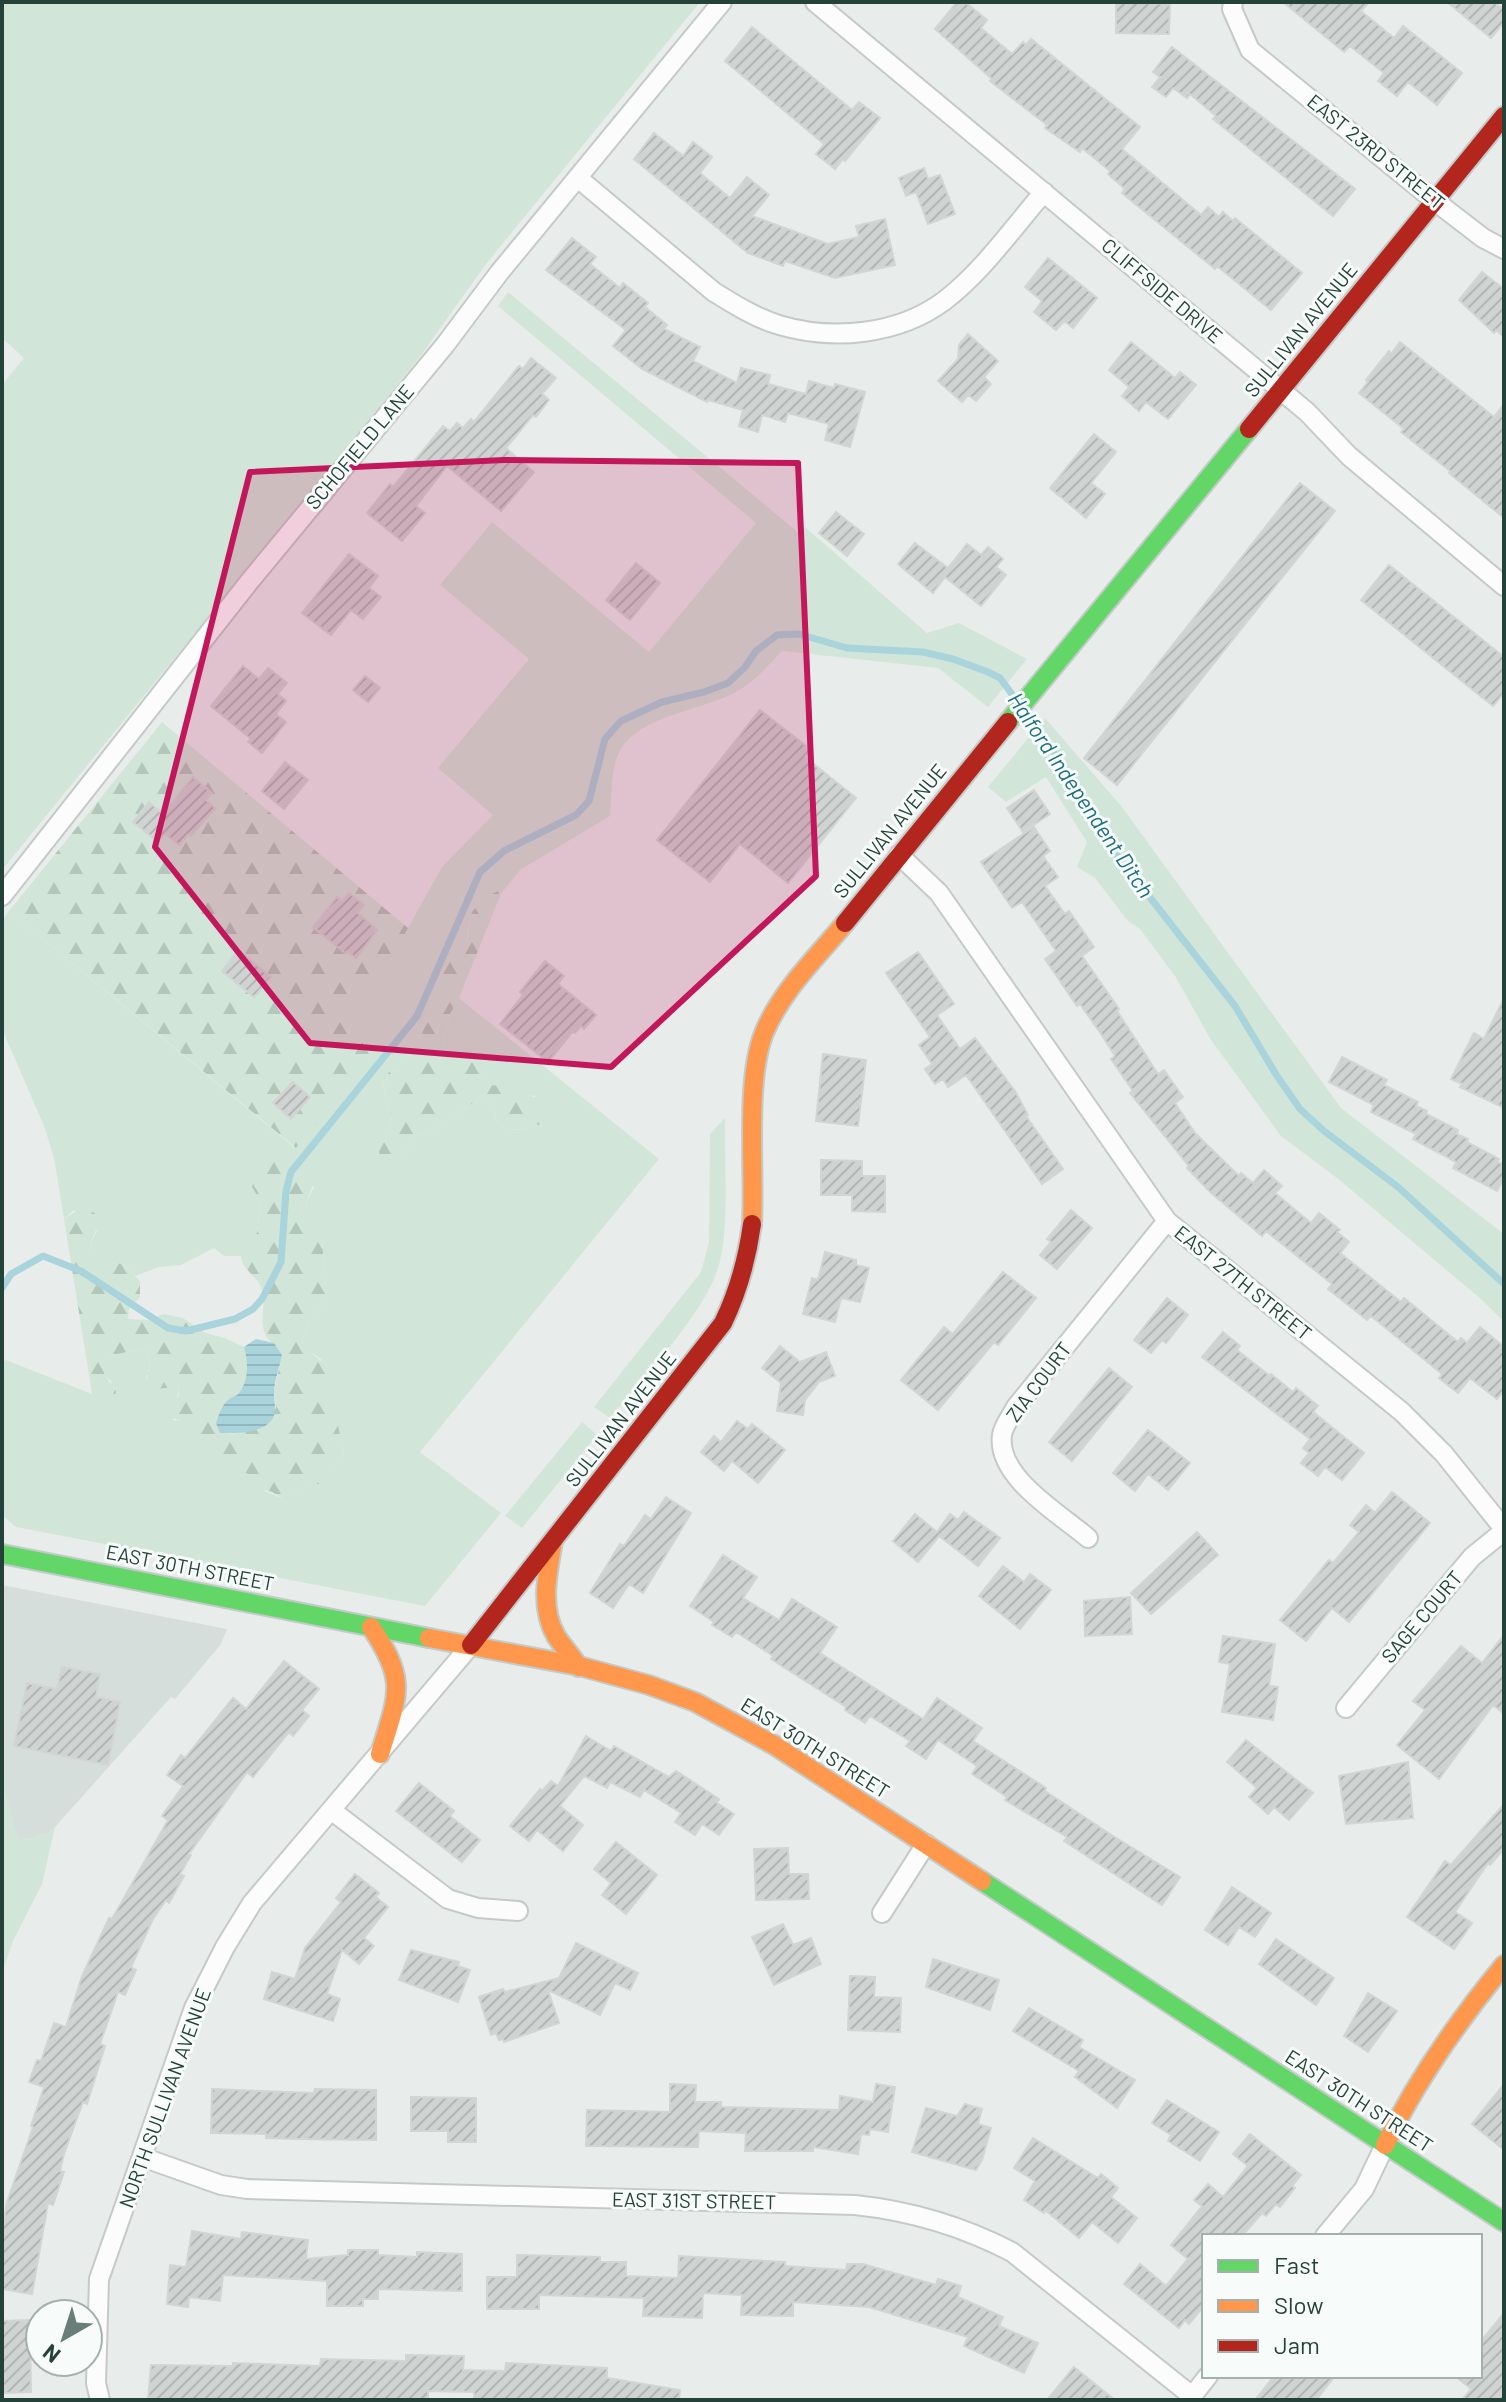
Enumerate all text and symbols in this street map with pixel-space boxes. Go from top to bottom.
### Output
street label: EAST 23RD STREET [1303,88,1450,214]
street label: CLIFFSIDE DRIVE [1097,233,1228,348]
street label: SULLIVAN AVENUE [1239,258,1362,401]
street label: SCHOFIELD LANE [300,379,418,514]
water label: Halford Independent Ditch [1003,687,1160,902]
street label: SULLIVAN AVENUE [828,759,951,902]
street label: EAST 27TH STREET [1170,1220,1317,1345]
street label: ZIA COURT [1000,1337,1076,1426]
street label: SULLIVAN AVENUE [560,1346,681,1491]
street label: EAST 30TH STREET [104,1539,276,1595]
street label: SAGE COURT [1376,1565,1467,1667]
street label: EAST 30TH STREET [737,1692,894,1803]
street label: NORTH SULLIVAN AVENUE [113,1984,215,2211]
street label: EAST 30TH STREET [1281,2044,1438,2157]
street label: EAST 31ST STREET [612,2187,776,2213]
legend [1202,2234,1482,2378]
text: Fast [1274,2250,1319,2279]
text: Slow [1274,2290,1323,2319]
north arrow [24,2298,104,2378]
text: Jam [1274,2330,1320,2359]
text: N [37,2340,65,2369]

